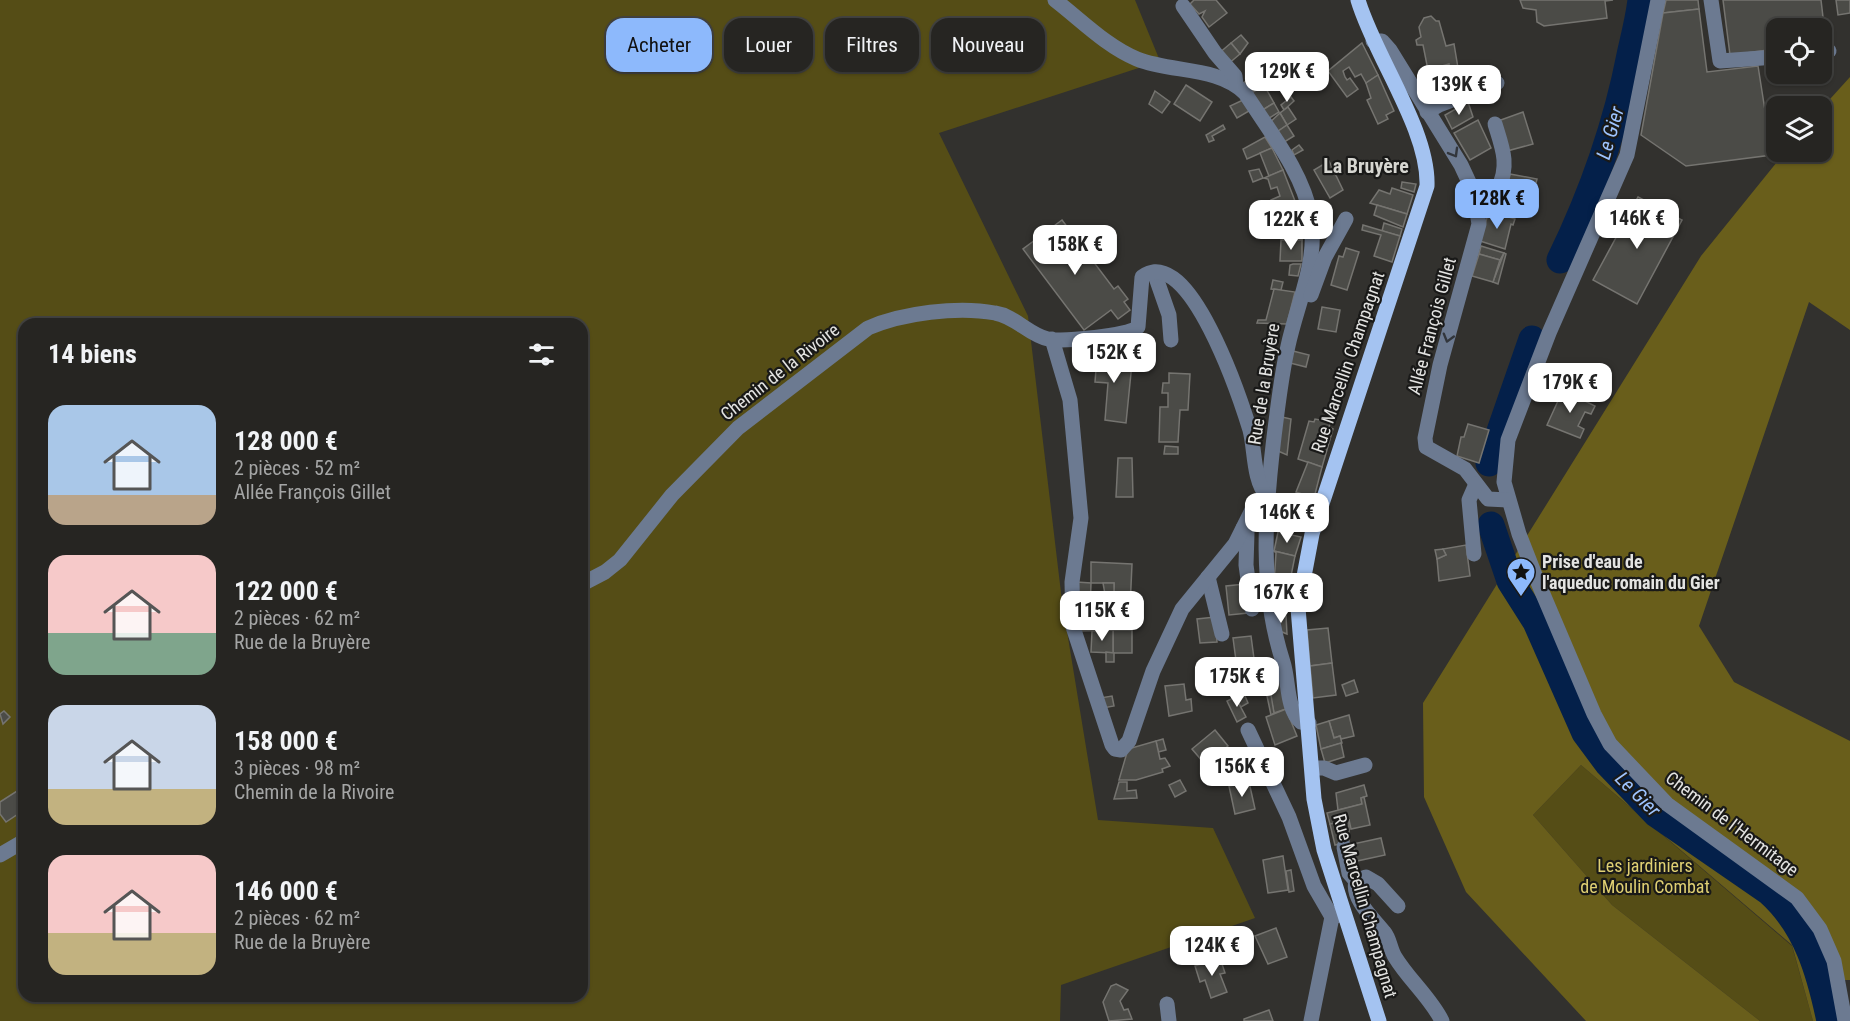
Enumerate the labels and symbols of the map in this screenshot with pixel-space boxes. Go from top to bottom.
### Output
pin: 129K € [1238,52,1336,103]
pin: 139K € [1410,65,1508,116]
water label: Le Gier [1591,103,1629,162]
one-way arrow [1447,147,1458,157]
district label: La Bruyère [1323,154,1409,178]
pin: 128K € [1448,179,1546,230]
pin: 146K € [1588,199,1686,250]
pin: 122K € [1242,200,1340,251]
pin: 158K € [1026,225,1124,276]
street label: Allée François Gillet [1403,255,1460,397]
street label: Rue Marcellin Champagnat [1307,268,1388,455]
street label: Chemin de la Rivoire [716,319,843,424]
street label: Rue de la Bruyère [1244,322,1283,446]
one-way arrow [1443,332,1455,343]
pin: 152K € [1065,333,1163,384]
pin: 179K € [1521,363,1619,414]
pin: 146K € [1238,493,1336,544]
place label: Prise d'eau de l'aqueduc romain du Gier [1542,551,1720,593]
place icon: Prise d'eau de l'aqueduc romain du Gier [1505,556,1537,598]
pin: 167K € [1232,573,1330,624]
pin: 115K € [1053,591,1151,642]
pin: 175K € [1188,657,1286,708]
pin: 156K € [1193,747,1291,798]
water label: Le Gier [1610,766,1666,822]
street label: Chemin de l'Hermitage [1662,767,1803,880]
street label: Rue Marcellin Champagnat [1329,811,1402,1000]
park label: Les jardiniers de Moulin Combat [1580,855,1710,897]
pin: 124K € [1163,926,1261,977]

